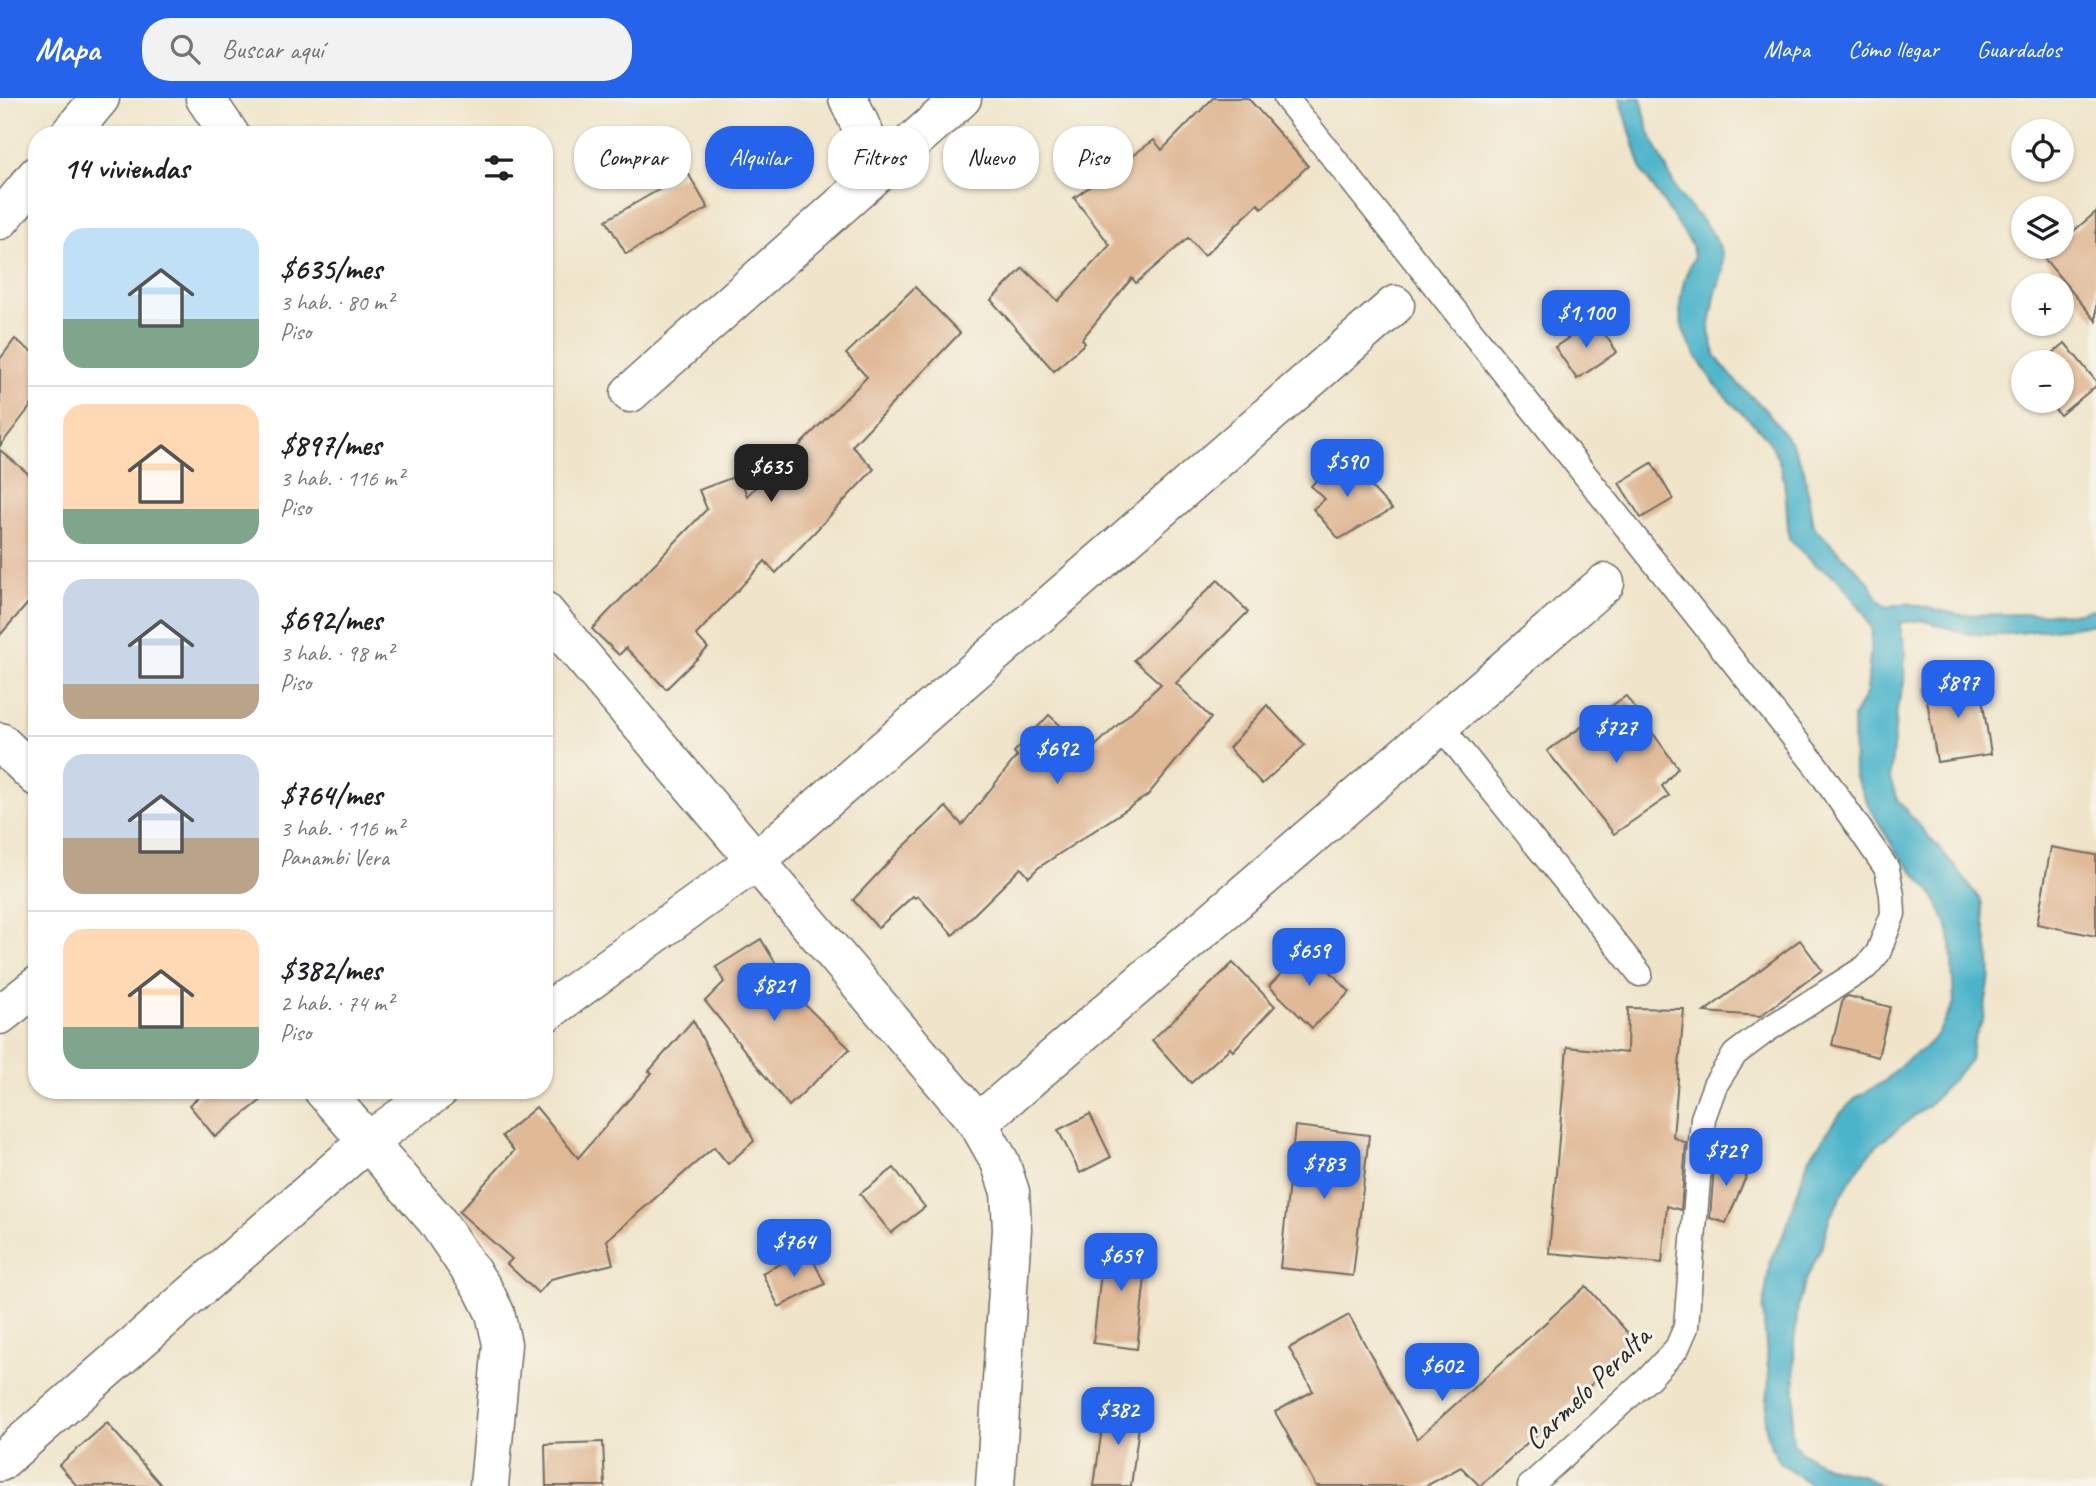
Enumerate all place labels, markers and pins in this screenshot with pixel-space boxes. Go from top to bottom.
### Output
pin: $1,100 [1529,290,1643,350]
pin: $590 [1306,440,1388,499]
pin: $635 [730,444,812,504]
pin: $897 [1917,660,1999,720]
pin: $727 [1575,706,1657,765]
pin: $692 [1016,726,1098,786]
pin: $659 [1268,928,1350,988]
pin: $821 [733,964,815,1023]
pin: $729 [1685,1128,1767,1188]
pin: $783 [1283,1142,1365,1201]
pin: $764 [753,1220,835,1279]
pin: $659 [1080,1234,1162,1293]
pin: $602 [1401,1344,1483,1403]
pin: $382 [1077,1388,1159,1447]

